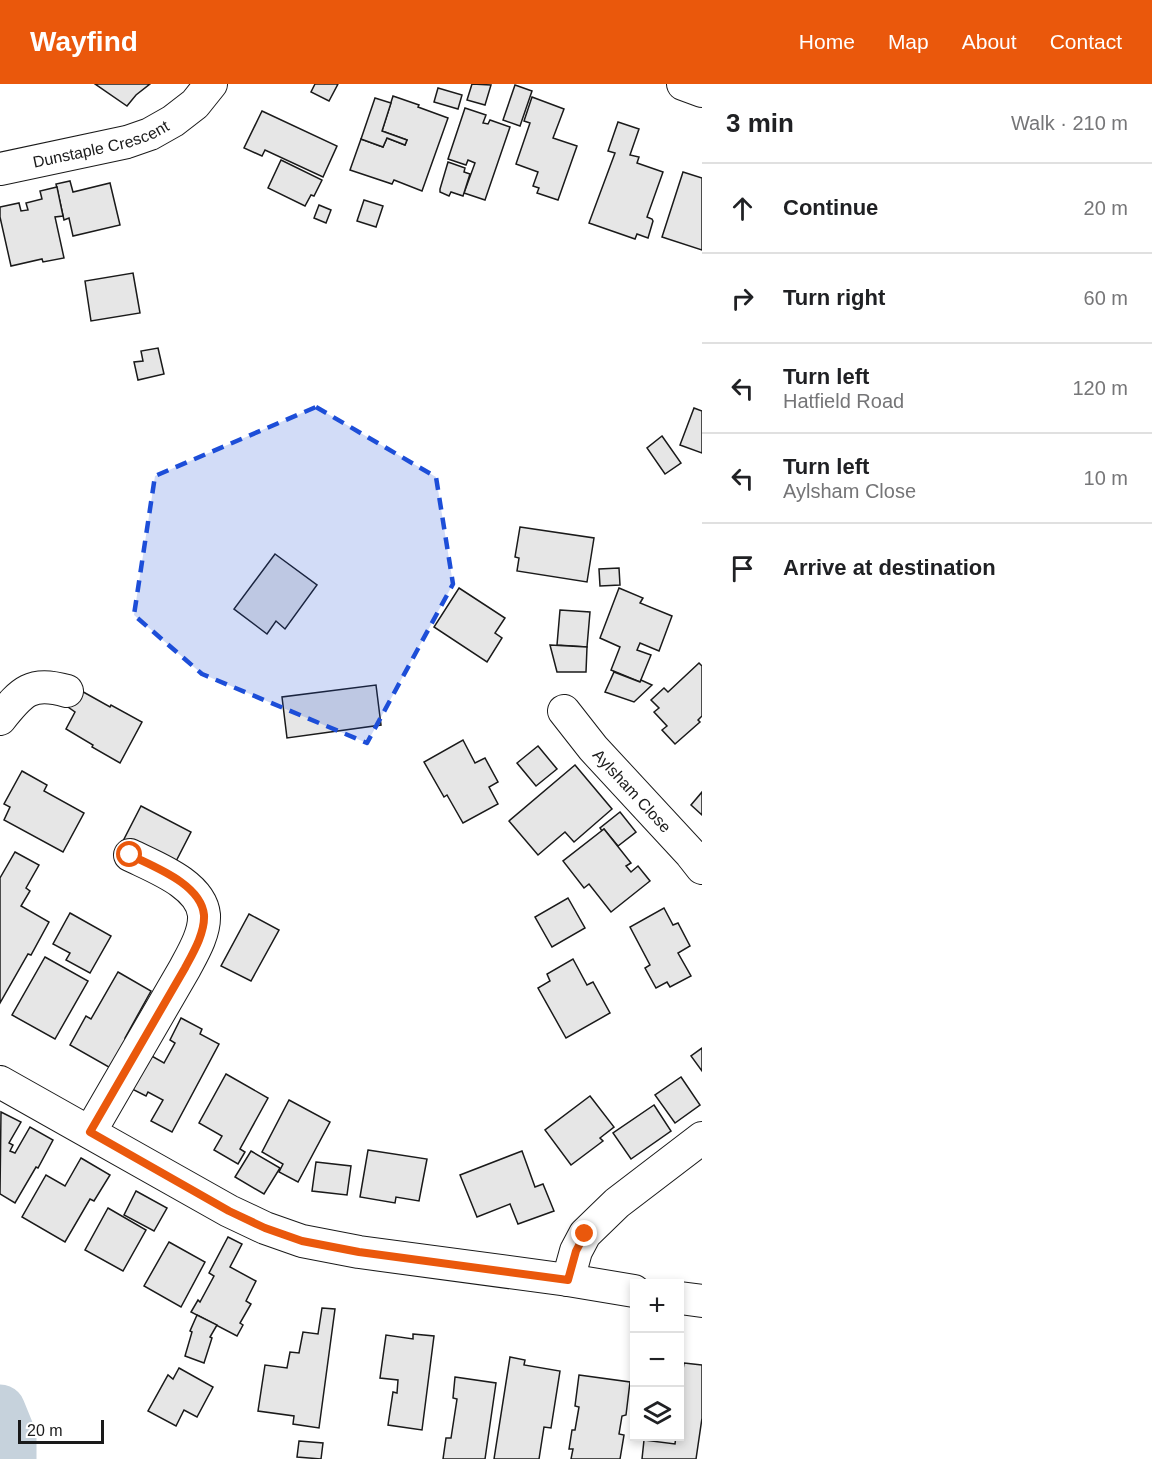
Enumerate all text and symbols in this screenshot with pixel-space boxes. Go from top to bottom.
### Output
text: Wayfind [30,26,138,57]
text: Home [799,30,855,53]
text: Map [888,30,929,53]
text: About [962,30,1017,53]
text: Contact [1050,30,1122,53]
text: 3 min [726,108,794,138]
text: Walk · 210 m [1011,112,1128,134]
street label: Dunstaple Crescent [31,117,172,171]
icon: ahead [726,192,759,225]
text: Continue [783,195,878,220]
text: 20 m [1084,197,1128,219]
icon: right [726,282,759,315]
text: Turn right [783,285,885,310]
text: 60 m [1084,287,1128,309]
text: Turn left [783,364,869,389]
icon: left [726,372,759,405]
text: 120 m [1072,377,1128,399]
text: Hatfield Road [783,390,904,412]
text: Turn left [783,454,869,479]
icon: left [726,462,759,495]
text: 10 m [1084,467,1128,489]
text: Aylsham Close [783,480,916,502]
icon: arrive [726,552,759,585]
text: Arrive at destination [783,555,996,580]
street label: Aylsham Close [590,746,674,836]
route start [116,841,142,867]
route end [571,1220,597,1246]
map controls [630,1279,684,1441]
button: + [630,1279,684,1333]
button: − [630,1333,684,1387]
button: layers [630,1387,684,1441]
scale bar [18,1417,104,1444]
text: 20 m [27,1422,63,1439]

